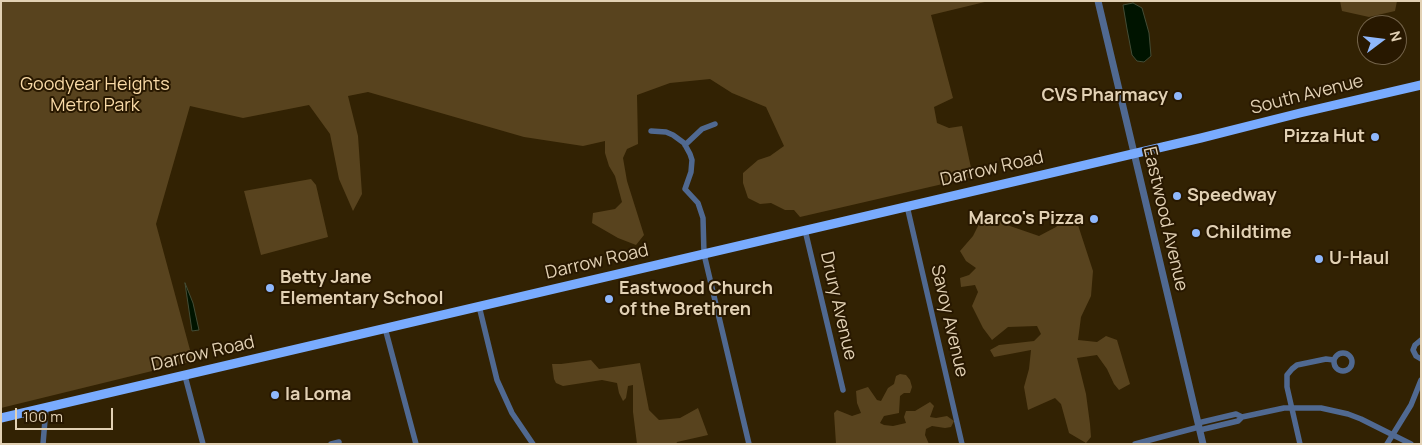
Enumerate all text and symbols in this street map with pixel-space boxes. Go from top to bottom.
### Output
north arrow [1357,15,1407,65]
text: N [1386,29,1406,44]
street label: South Avenue [1248,71,1366,119]
park label: Goodyear Heights Metro Park [20,74,170,116]
place label: CVS Pharmacy [1042,85,1168,107]
marker: CVS Pharmacy [1172,90,1184,102]
place label: Pizza Hut [1284,126,1365,148]
marker: Pizza Hut [1369,131,1381,143]
street label: Eastwood Avenue [1138,145,1192,293]
street label: Darrow Road [938,147,1046,191]
place label: Speedway [1187,185,1277,207]
marker: Speedway [1171,190,1183,202]
place label: Marco's Pizza [968,208,1084,230]
marker: Marco's Pizza [1088,213,1100,225]
place label: Childtime [1206,222,1291,244]
marker: Childtime [1190,227,1202,239]
street label: Darrow Road [543,240,651,284]
place label: U-Haul [1329,248,1389,270]
street label: Drury Avenue [815,250,861,362]
marker: U-Haul [1313,253,1325,265]
street label: Savoy Avenue [926,263,972,379]
place label: Betty Jane Elementary School [280,267,443,310]
place label: Eastwood Church of the Brethren [619,278,773,320]
marker: Betty Jane Elementary School [264,282,276,294]
marker: Eastwood Church of the Brethren [603,293,615,305]
street label: Darrow Road [149,332,257,376]
place label: la Loma [285,384,351,406]
marker: la Loma [269,389,281,401]
scale bar [18,398,115,430]
text: 100 m [23,406,63,427]

